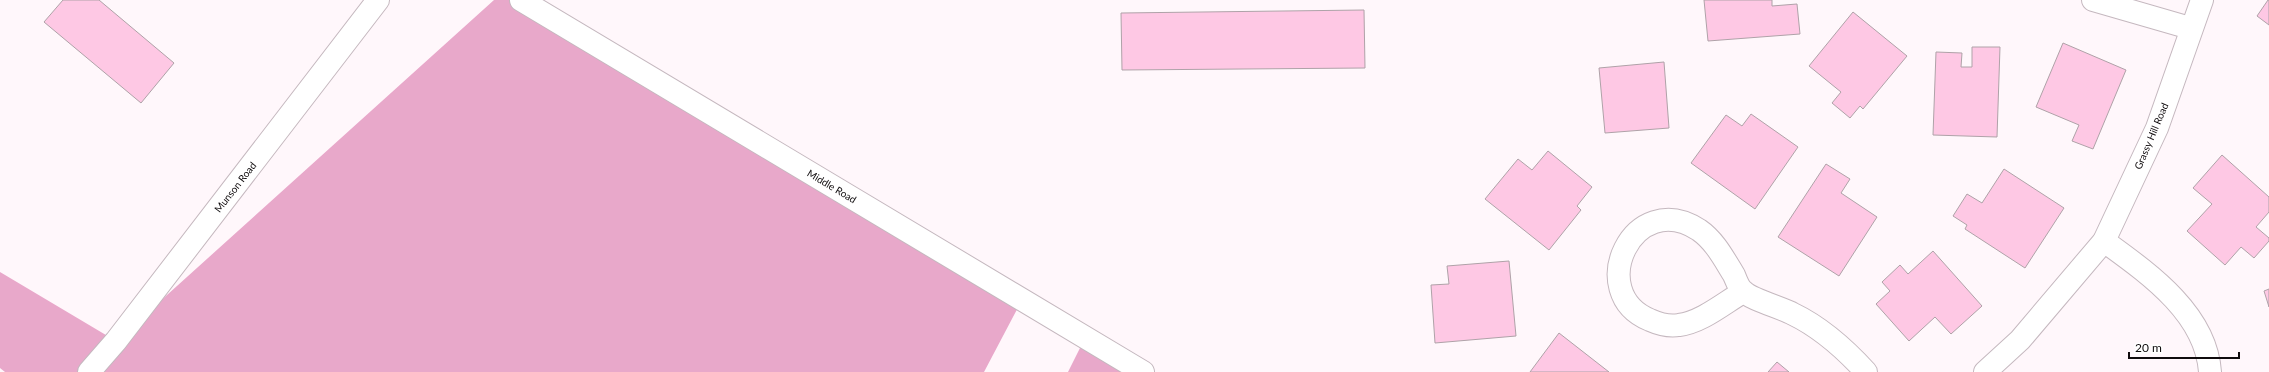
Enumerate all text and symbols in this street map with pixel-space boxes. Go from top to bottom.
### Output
street label: Grassy Hill Road [2132,101,2170,171]
street label: Munson Road [212,159,258,215]
street label: Middle Road [805,167,859,205]
scale bar [2129,334,2239,360]
text: 20 m [2135,340,2162,355]

